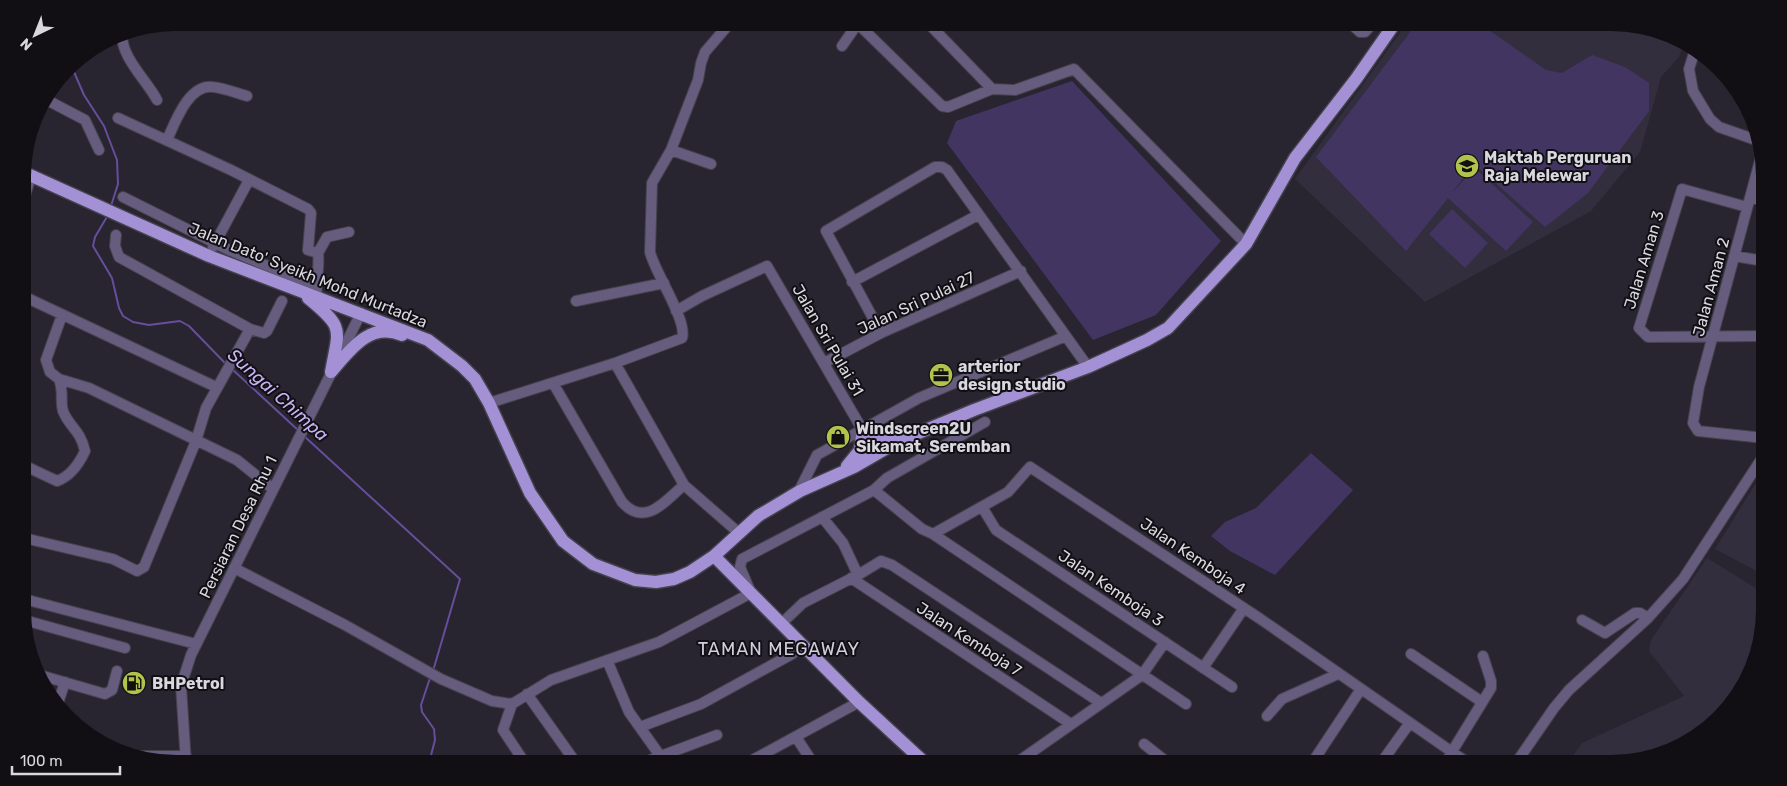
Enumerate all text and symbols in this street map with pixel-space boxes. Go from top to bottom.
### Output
north arrow [10,10,60,60]
text: N [17,34,36,54]
place label: Maktab Perguruan Raja Melewar [1484,148,1632,185]
school or university icon: Maktab Perguruan Raja Melewar [1454,153,1480,179]
street label: Jalan Aman 3 [1620,209,1668,311]
street label: Jalan Dato' Syeikh Mohd Murtadza [186,218,430,332]
street label: Jalan Aman 2 [1689,235,1733,339]
street label: Jalan Sri Pulai 27 [854,268,978,338]
street label: Jalan Sri Pulai 31 [788,281,868,399]
water label: Sungai Chimpa [223,344,333,446]
place label: arterior design studio [958,357,1066,394]
office icon: arterior design studio [928,362,954,388]
place label: Windscreen2U Sikamat, Seremban [856,419,1010,456]
shop icon: Windscreen2U Sikamat, Seremban [825,424,851,450]
street label: Persiaran Desa Rhu 1 [195,453,281,601]
street label: Jalan Kemboja 4 [1137,514,1249,598]
street label: Jalan Kemboja 3 [1055,546,1167,630]
street label: Jalan Kemboja 7 [913,598,1025,680]
district label: TAMAN MEGAWAY [698,638,860,660]
fuel station icon: BHPetrol [121,670,147,696]
place label: BHPetrol [152,674,224,693]
scale bar [12,744,120,776]
text: 100 m [20,752,62,770]

